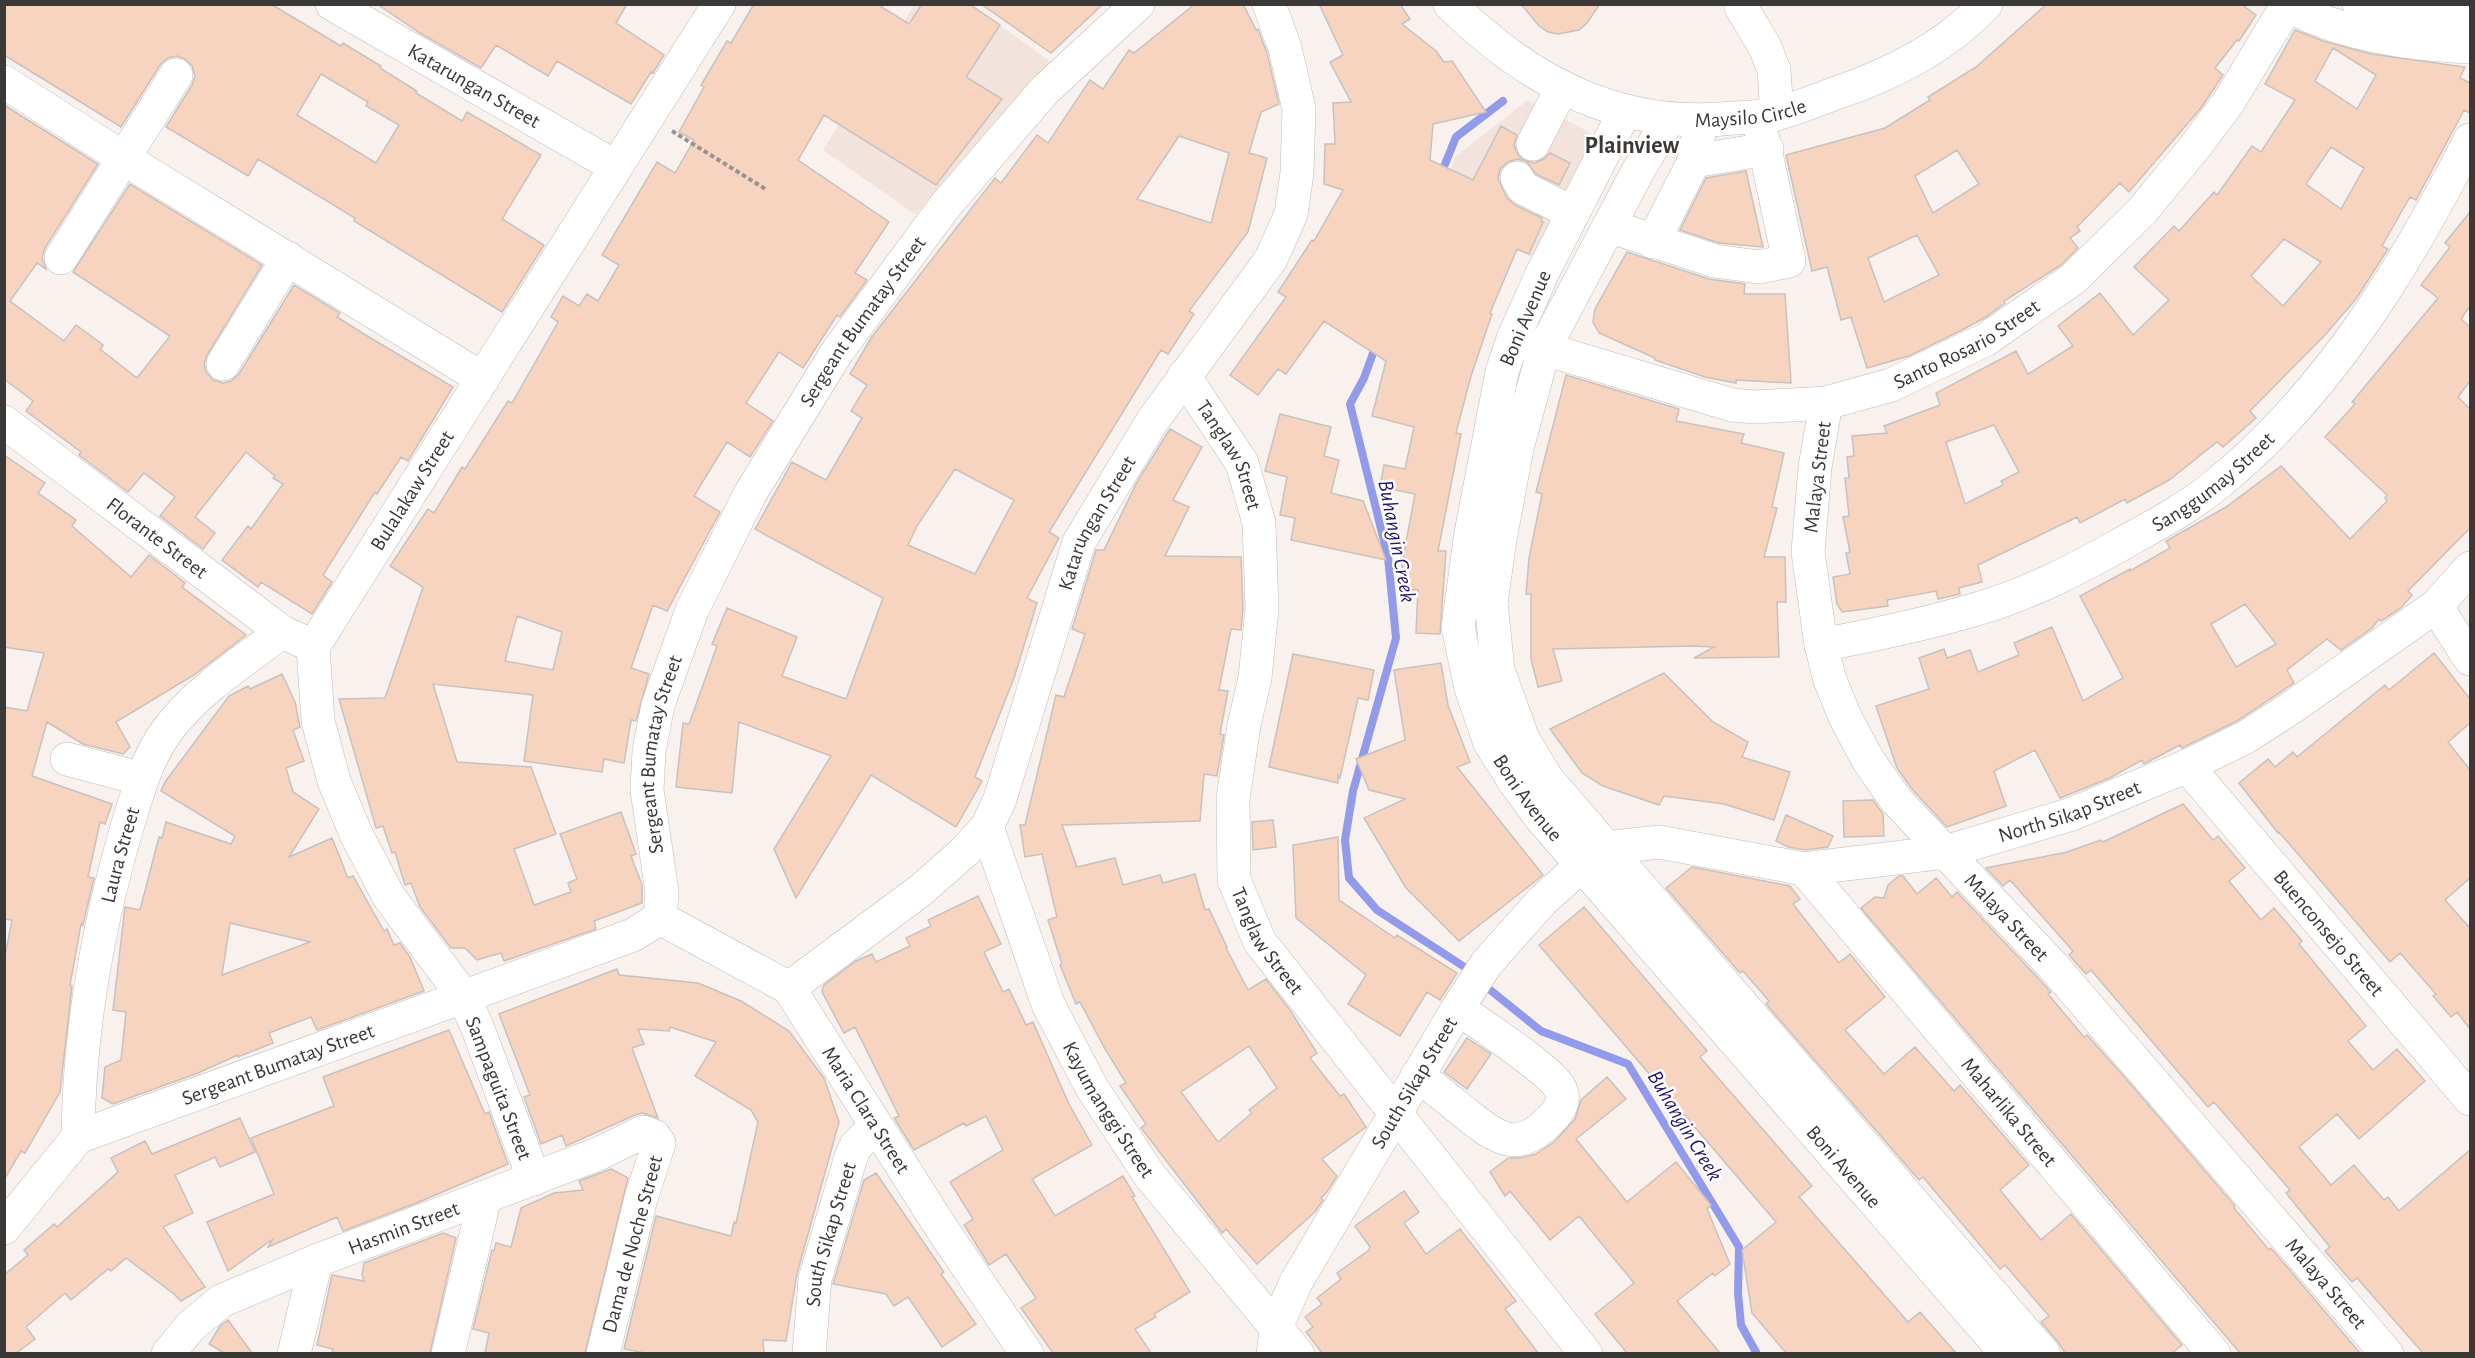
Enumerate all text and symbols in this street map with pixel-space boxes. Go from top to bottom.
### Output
street label: Katarungan Street [404,40,544,132]
street label: Maysilo Circle [1694,95,1809,131]
district label: Plainview [1585,134,1680,158]
street label: Sergeant Bumatay Street [796,232,930,410]
street label: Boni Avenue [1496,267,1555,369]
street label: Santo Rosario Street [1890,295,2044,393]
street label: Tanglaw Street [1192,397,1265,513]
street label: Malaya Street [1800,420,1835,534]
street label: Bulalakaw Street [367,427,458,554]
street label: Sanggumay Street [2148,428,2279,536]
street label: Katarungan Street [1055,452,1140,593]
water label: Buhangin Creek [1374,478,1420,604]
street label: Florante Street [103,493,211,583]
street label: Sergeant Bumatay Street [637,652,686,855]
street label: Boni Avenue [1489,751,1566,846]
street label: North Sikap Street [1996,777,2144,846]
street label: Laura Street [98,804,144,905]
street label: Buenconsejo Street [2269,866,2388,1000]
street label: Malaya Street [1960,870,2053,966]
street label: Tanglaw Street [1227,884,1307,998]
street label: South Sikap Street [1367,1013,1462,1152]
street label: Sampaguita Street [462,1014,536,1163]
street label: Sergeant Bumatay Street [179,1020,377,1109]
street label: Kayumanggi Street [1059,1038,1158,1182]
street label: Maria Clara Street [818,1043,914,1177]
street label: Maharlika Street [1957,1054,2061,1171]
water label: Buhangin Creek [1644,1067,1727,1184]
street label: Boni Avenue [1802,1122,1885,1212]
street label: Dama de Noche Street [599,1153,666,1335]
street label: South Sikap Street [803,1160,860,1308]
street label: Hasmin Street [345,1198,462,1259]
street label: Malaya Street [2281,1234,2370,1333]

